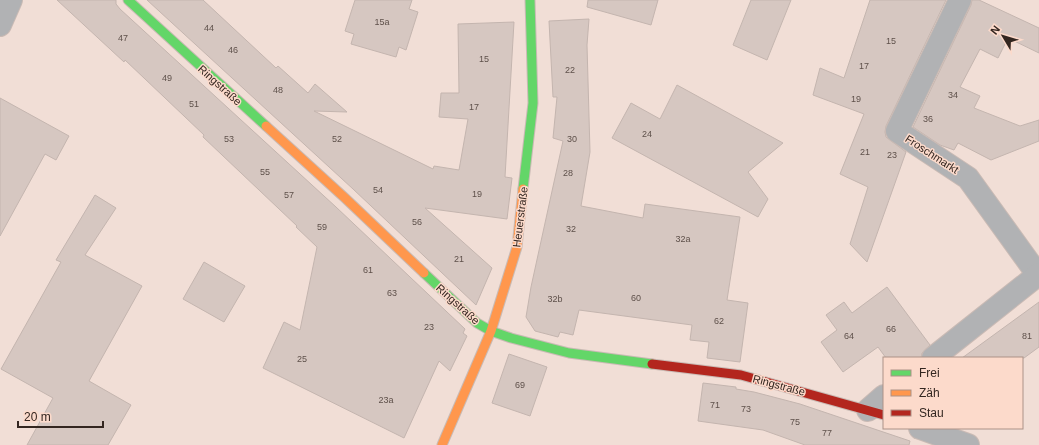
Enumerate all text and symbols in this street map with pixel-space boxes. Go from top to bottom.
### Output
north arrow [983,16,1023,56]
house number: 15a [374,17,390,27]
house number: 44 [204,23,214,33]
text: N [988,23,1002,37]
house number: 47 [118,33,128,43]
house number: 15 [886,36,896,46]
house number: 46 [228,45,238,55]
house number: 15 [479,54,489,64]
house number: 17 [859,61,869,71]
street label: Ringstraße [196,63,244,107]
house number: 22 [565,65,575,75]
house number: 49 [162,73,172,83]
house number: 48 [273,85,283,95]
house number: 34 [948,90,958,100]
house number: 19 [851,94,861,104]
house number: 51 [189,99,199,109]
house number: 17 [469,102,479,112]
house number: 36 [923,114,933,124]
house number: 24 [642,129,652,139]
street label: Froschmarkt [903,132,961,176]
house number: 53 [224,134,234,144]
house number: 52 [332,134,342,144]
house number: 30 [567,134,577,144]
house number: 21 [860,147,870,157]
house number: 23 [887,150,897,160]
house number: 55 [260,167,270,177]
house number: 28 [563,168,573,178]
house number: 54 [373,185,383,195]
street label: Heuerstraße [510,186,530,248]
house number: 19 [472,189,482,199]
house number: 57 [284,190,294,200]
house number: 56 [412,217,422,227]
house number: 59 [317,222,327,232]
house number: 32 [566,224,576,234]
house number: 32a [675,234,691,244]
house number: 21 [454,254,464,264]
house number: 61 [363,265,373,275]
street label: Ringstraße [434,282,482,326]
house number: 63 [387,288,397,298]
house number: 60 [631,293,641,303]
house number: 32b [547,294,563,304]
house number: 62 [714,316,724,326]
house number: 23 [424,322,434,332]
house number: 66 [886,324,896,334]
house number: 64 [844,331,854,341]
house number: 81 [1022,331,1032,341]
house number: 25 [297,354,307,364]
legend [883,357,1023,429]
text: Frei [919,366,940,380]
street label: Ringstraße [751,372,807,398]
house number: 69 [515,380,525,390]
text: Zäh [919,386,940,400]
house number: 23a [378,395,394,405]
house number: 71 [710,400,720,410]
scale bar [18,403,103,429]
house number: 73 [741,404,751,414]
text: Stau [919,406,944,420]
text: 20 m [24,410,51,424]
house number: 75 [790,417,800,427]
house number: 77 [822,428,832,438]

